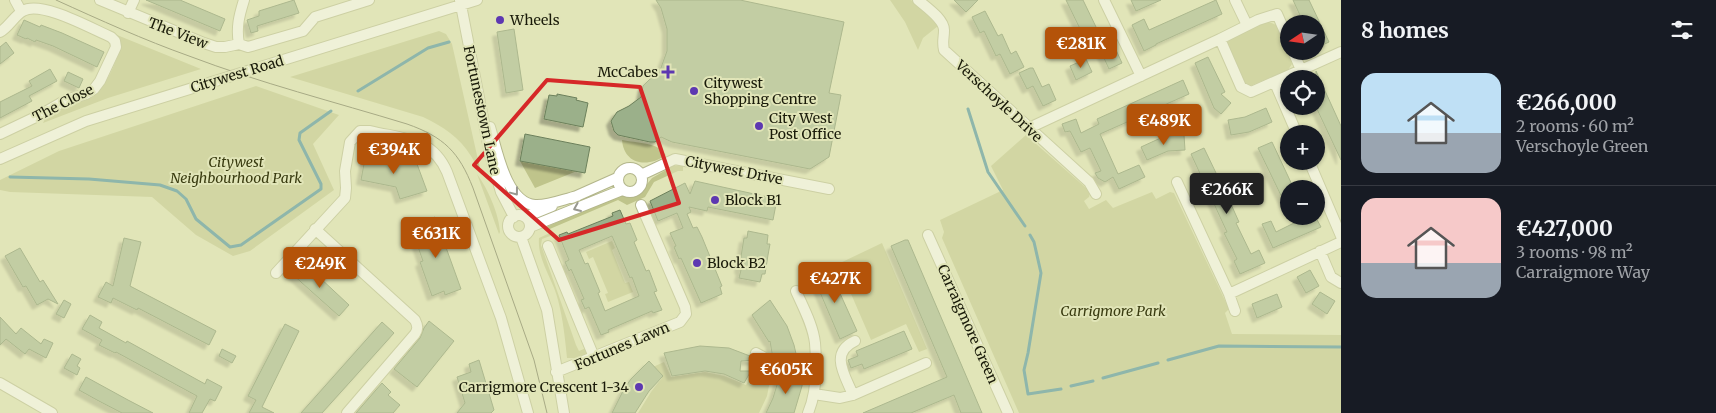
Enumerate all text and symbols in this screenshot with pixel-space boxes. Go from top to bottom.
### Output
place label: Wheels [509,11,560,29]
street label: The View [146,13,211,53]
marker: Wheels [494,14,506,26]
north arrow [1280,15,1325,60]
map controls [1280,15,1325,225]
icon: filters [1668,16,1696,44]
text: 8 homes [1361,17,1449,44]
pin: €281K [1046,27,1116,69]
text: €281K [1056,33,1106,53]
street label: Fortunestown Lane [460,44,504,176]
street label: Citywest Road [188,51,286,97]
street label: Verschoyle Drive [951,55,1046,146]
place label: McCabes [597,63,658,81]
marker: McCabes [662,66,674,78]
button: locate [1280,70,1325,115]
place label: Citywest Shopping Centre [704,74,816,108]
street label: The Close [30,80,96,126]
marker: Citywest Shopping Centre [688,85,700,97]
text: €266,000 [1516,89,1617,116]
icon: home [1401,93,1461,153]
pin: €489K [1129,104,1199,146]
place label: City West Post Office [769,109,841,143]
text: €489K [1138,110,1190,130]
text: 2 rooms · 60 m² [1516,116,1634,136]
marker: City West Post Office [753,120,765,132]
button: + [1280,125,1325,170]
pin: €394K [359,132,429,175]
text: Verschoyle Green [1516,136,1648,156]
text: €394K [368,139,420,159]
street label: Citywest Drive [684,152,784,188]
park label: Citywest Neighbourhood Park [170,153,302,187]
pin: €266K [1192,172,1262,215]
text: €266K [1201,179,1253,199]
button: − [1280,180,1325,225]
one-way arrow [509,186,518,196]
place label: Block B1 [725,191,782,209]
marker: Block B1 [709,194,721,206]
one-way arrow [573,201,582,212]
text: €427,000 [1516,215,1613,242]
pin: €631K [401,216,471,259]
icon: home [1401,218,1461,278]
text: €631K [412,223,460,243]
text: 3 rooms · 98 m² [1516,242,1633,262]
pin: €249K [285,246,355,289]
text: €249K [294,253,346,273]
place label: Block B2 [707,254,766,272]
marker: Block B2 [691,257,703,269]
pin: €427K [800,262,870,304]
street label: Carraigmore Green [934,262,1002,386]
text: Carraigmore Way [1516,262,1650,282]
text: €427K [809,268,861,288]
park label: Carrigmore Park [1060,302,1166,320]
street label: Fortunes Lawn [572,318,672,374]
pin: €605K [751,352,821,395]
text: €605K [760,359,812,379]
place label: Carrigmore Crescent 1-34 [459,378,629,396]
marker: Carrigmore Crescent 1-34 [633,381,645,393]

